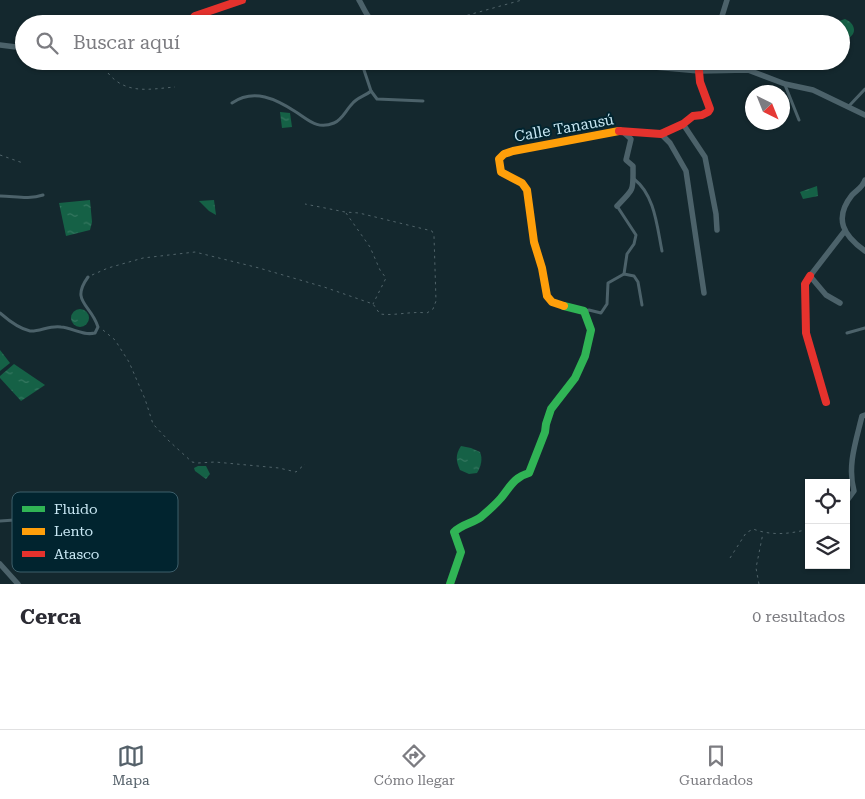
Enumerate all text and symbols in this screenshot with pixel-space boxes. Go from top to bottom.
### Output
search box [15,15,850,70]
icon: search [33,29,61,57]
text: Buscar aquí [73,31,180,54]
north arrow [745,85,790,130]
street label: Calle Tanausú [513,110,616,146]
map controls [805,479,850,569]
button: locate [805,479,850,524]
legend [12,492,178,572]
text: Fluido [54,501,98,517]
text: Lento [54,523,93,539]
button: layers [805,524,850,569]
text: Atasco [54,546,99,562]
text: Cerca [20,605,81,629]
text: 0 resultados [752,607,845,626]
tab: Mapa [112,742,150,788]
tab: Cómo llegar [374,742,455,788]
tab: Guardados [679,742,753,788]

